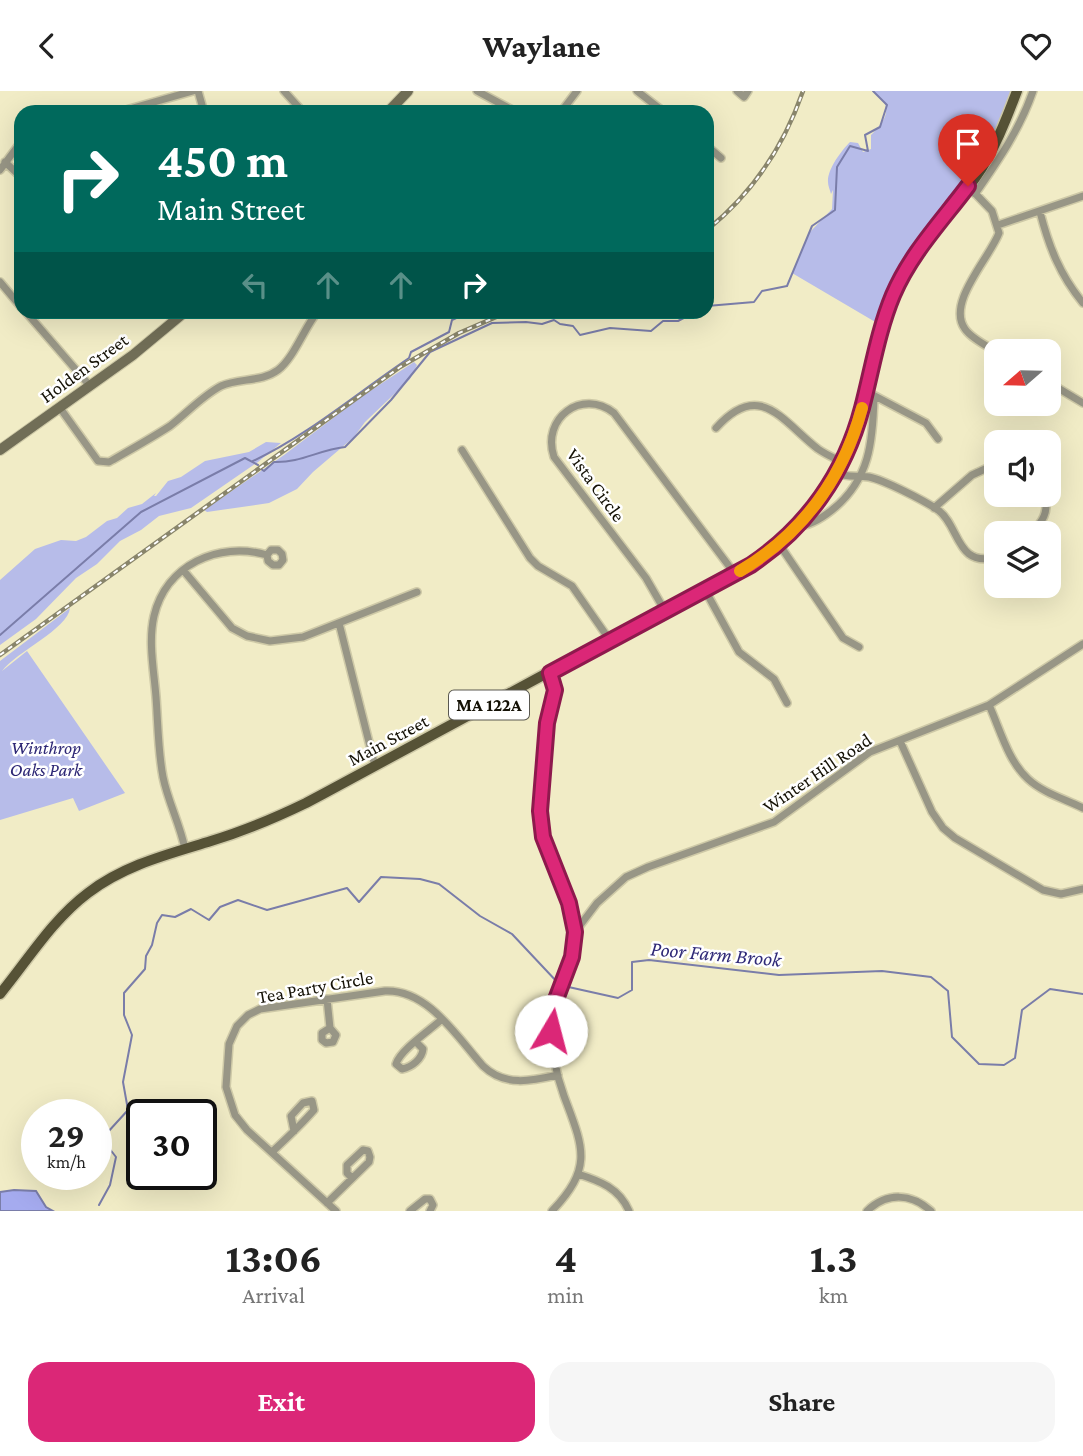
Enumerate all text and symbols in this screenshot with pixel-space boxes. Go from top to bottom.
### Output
icon: back [28,27,66,65]
icon: heart [1017,27,1055,65]
text: Waylane [482,28,601,64]
pin [938,114,998,186]
icon: arrive [949,125,987,163]
icon: right [42,133,133,224]
text: 450 m [157,133,288,188]
text: Main Street [157,191,305,227]
icon: left [236,266,274,304]
icon: ahead [309,266,347,304]
icon: ahead [382,266,420,304]
icon: right [455,266,493,304]
street label: Holden Street [36,329,133,407]
north arrow [984,339,1060,417]
map controls [984,339,1061,598]
button: sound [984,430,1061,507]
street label: Vista Circle [562,444,630,526]
button: layers [984,521,1061,598]
road number: MA 122A [449,691,529,719]
street label: Main Street [344,710,432,770]
street label: Winter Hill Road [759,729,875,817]
park label: Winthrop Oaks Park [10,737,83,780]
water label: Poor Farm Brook [650,936,783,972]
street label: Tea Party Circle [255,966,375,1008]
position arrow [514,994,588,1068]
speed limit sign: 30 [126,1099,217,1190]
text: 29 [48,1116,85,1155]
text: km/h [47,1152,86,1172]
text: 13:06 [225,1234,322,1281]
text: 4 [554,1234,577,1281]
text: 1.3 [810,1234,858,1281]
text: Arrival [242,1282,305,1308]
text: min [547,1282,584,1308]
text: km [819,1282,848,1308]
button: Exit [28,1362,535,1442]
button: Share [549,1362,1055,1442]

